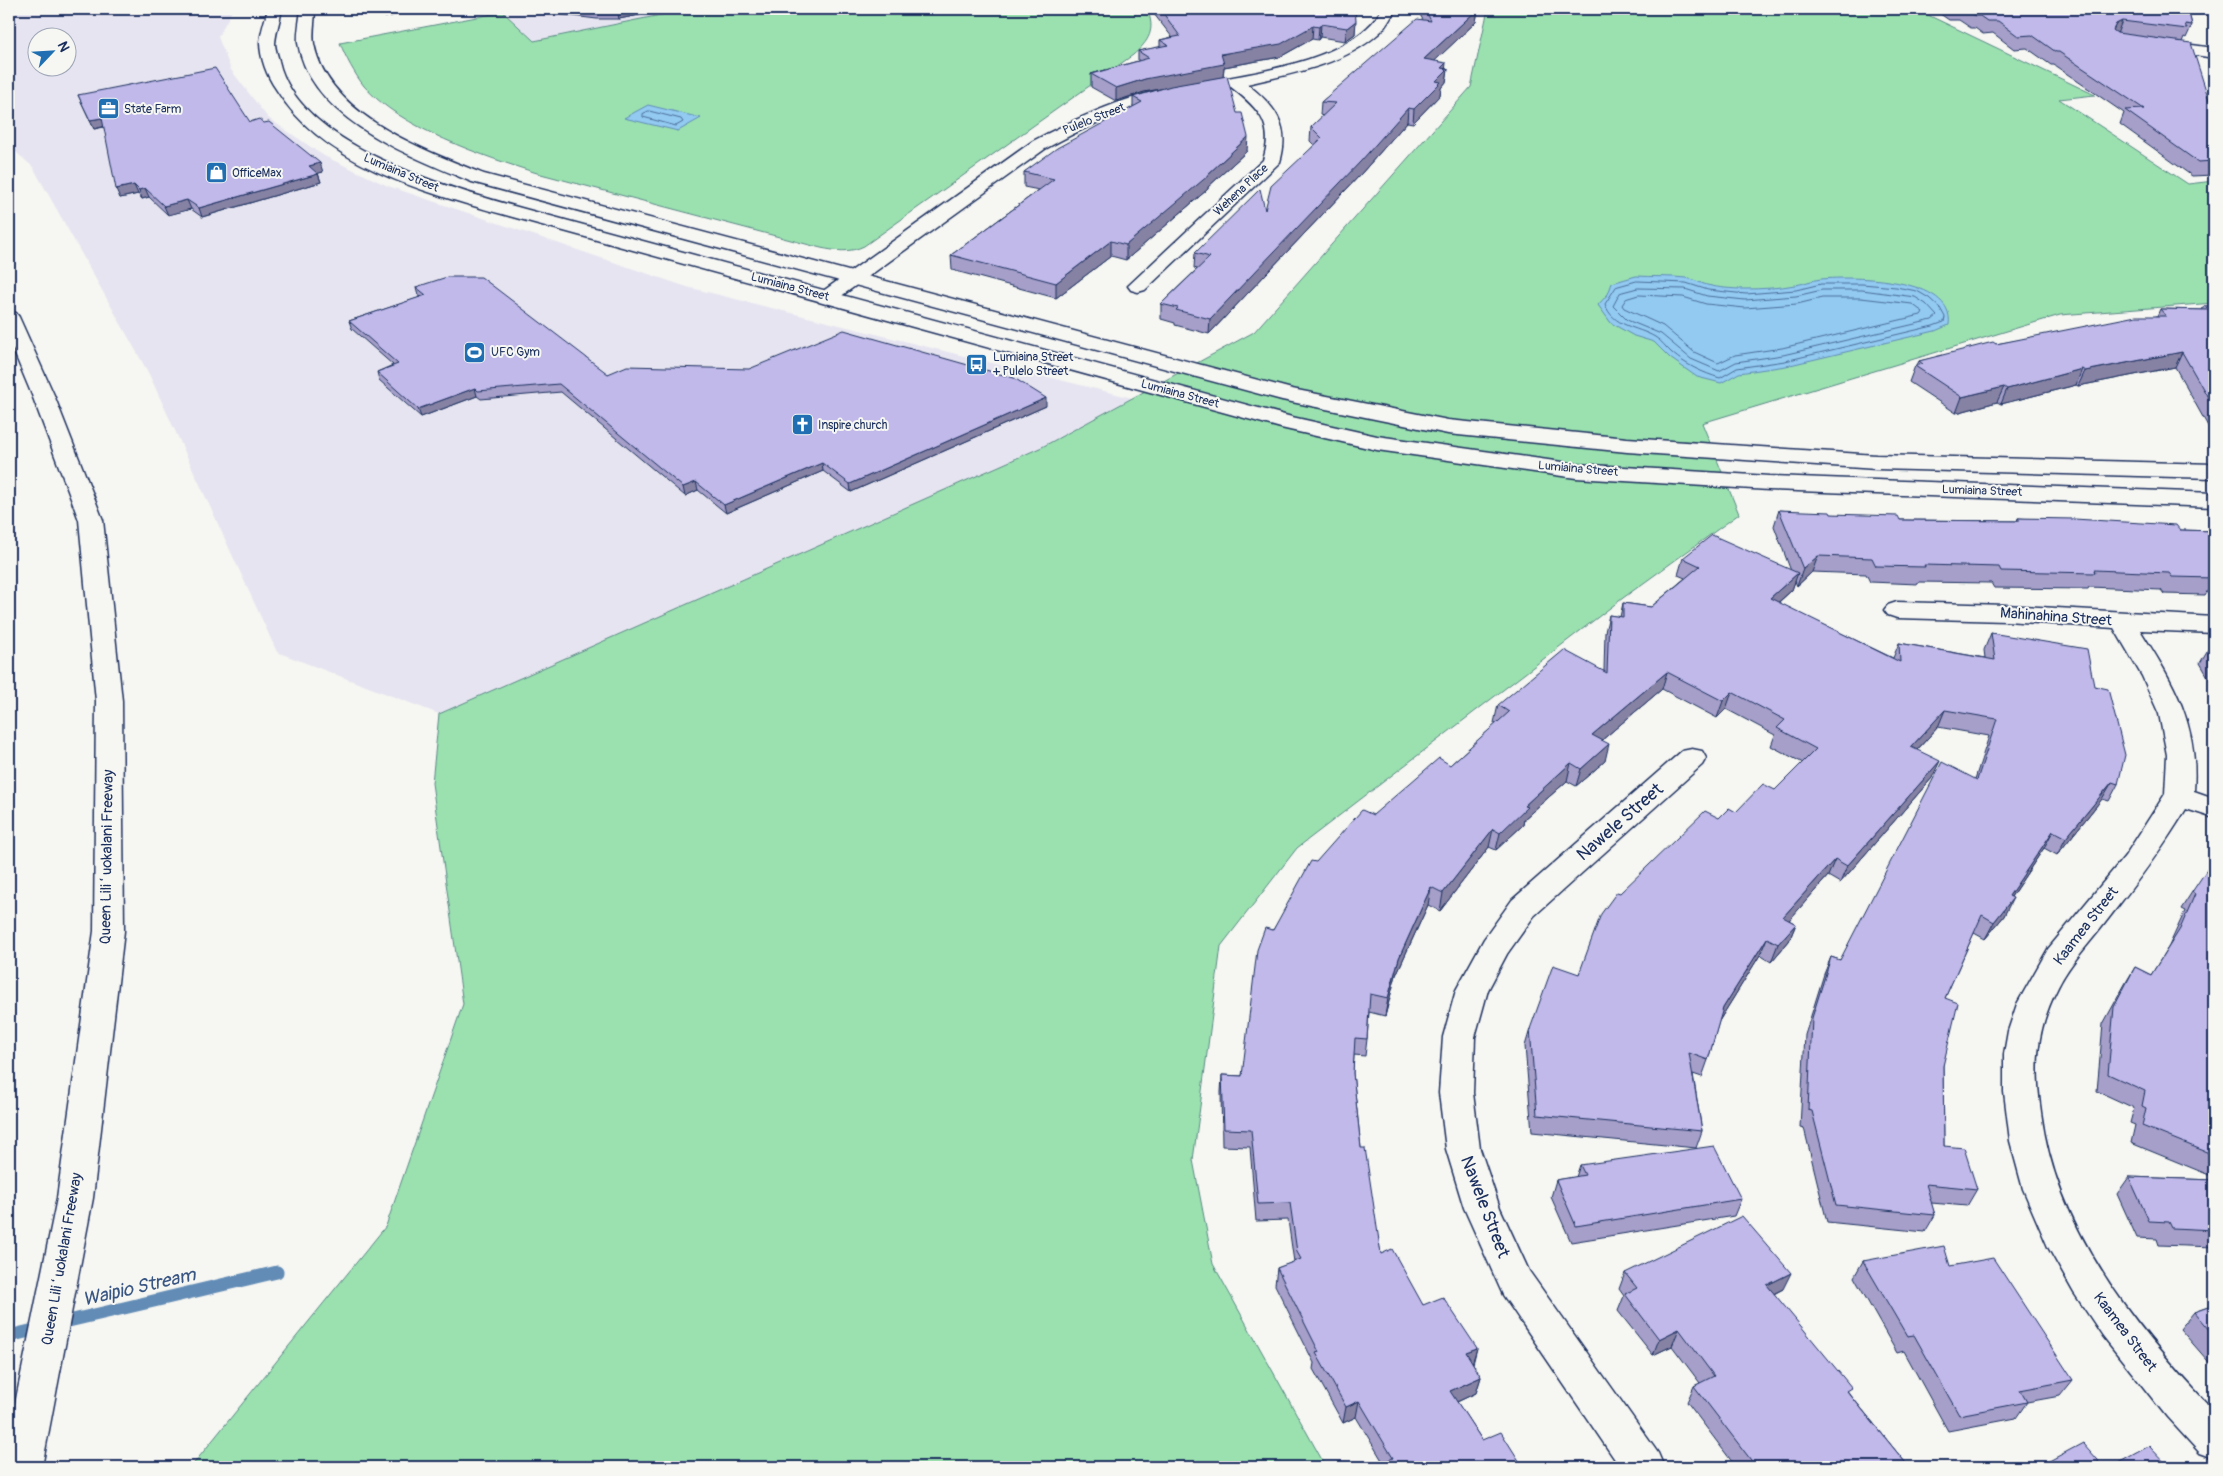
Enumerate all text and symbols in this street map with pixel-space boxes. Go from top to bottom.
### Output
north arrow [28,28,78,78]
text: N [54,39,73,55]
office icon: State Farm [96,97,120,121]
street label: Pulelo Street [1061,100,1127,138]
place label: State Farm [124,102,182,117]
street label: Lumiaina Street [361,150,441,196]
shop icon: OfficeMax [204,161,228,185]
street label: Wehena Place [1210,161,1272,219]
place label: OfficeMax [232,166,282,181]
street label: Lumiaina Street [749,269,831,305]
sports icon: UFC Gym [463,340,487,364]
place label: UFC Gym [491,345,540,360]
place label: Lumiaina Street + Pulelo Street [992,350,1074,379]
bus stop icon: Lumiaina Street + Pulelo Street [965,352,989,376]
street label: Lumiaina Street [1139,376,1221,412]
church icon: Inspire church [790,413,814,437]
place label: Inspire church [818,418,888,433]
street label: Lumiaina Street [1537,458,1619,480]
street label: Lumiaina Street [1942,482,2023,500]
street label: Mahinahina Street [1999,604,2113,630]
street label: Queen Liliʻuokalani Freeway [96,769,118,945]
street label: Nawele Street [1572,778,1669,866]
street label: Kaamea Street [2049,882,2123,969]
street label: Nawele Street [1455,1153,1515,1262]
street label: Queen Liliʻuokalani Freeway [37,1171,87,1347]
water label: Waipio Stream [80,1262,199,1312]
street label: Kaamea Street [2089,1288,2162,1376]

